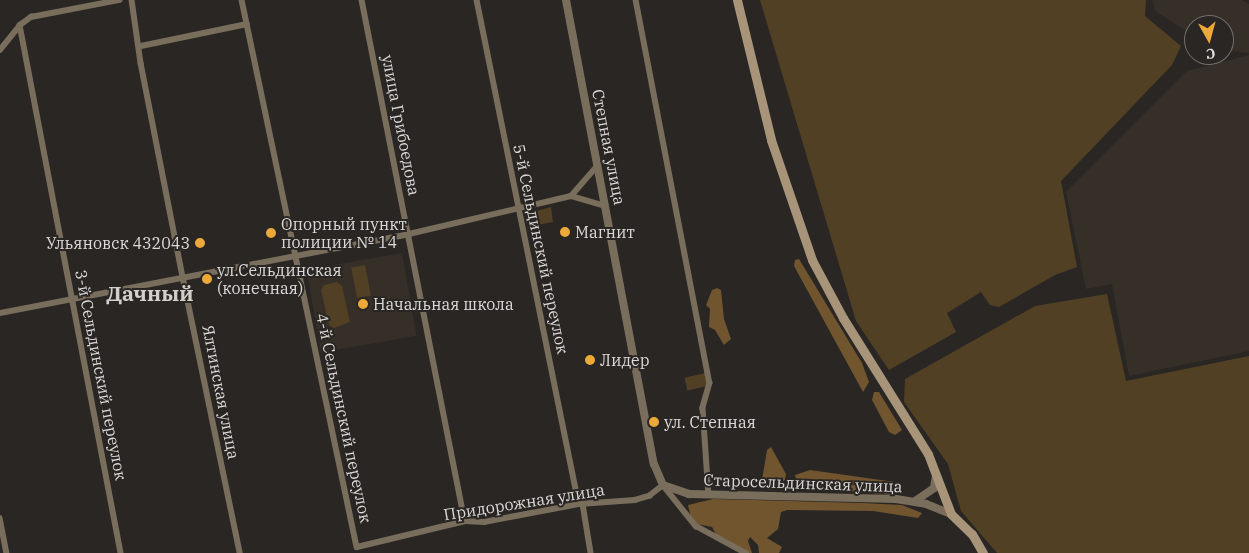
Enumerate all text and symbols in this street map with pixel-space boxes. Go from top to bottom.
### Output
north arrow [1184,15,1234,65]
text: С [1205,44,1216,63]
street label: улица Грибоедова [378,53,424,197]
street label: Степная улица [588,88,630,206]
street label: 5-й Сельдинский переулок [509,142,573,356]
place label: Опорный пункт полиции № 14 [281,214,407,252]
place label: Магнит [575,222,635,242]
marker: Магнит [559,226,571,238]
marker: Опорный пункт полиции № 14 [265,227,277,239]
place label: Ульяновск 432043 [46,233,190,253]
marker: Ульяновск 432043 [194,237,206,249]
place label: ул.Сельдинская (конечная) [217,260,342,298]
street label: 3-й Сельдинский переулок [71,268,131,482]
marker: ул.Сельдинская (конечная) [201,273,213,285]
district label: Дачный [106,280,194,306]
place label: Начальная школа [373,294,514,314]
marker: Начальная школа [357,298,369,310]
street label: 4-й Сельдинский переулок [312,311,376,525]
street label: Ялтинская улица [199,323,243,461]
place label: Лидер [600,350,649,370]
marker: Лидер [584,354,596,366]
place label: ул. Степная [664,412,756,432]
marker: ул. Степная [648,416,660,428]
street label: Старосельдинская улица [703,470,903,496]
street label: Придорожная улица [442,480,606,524]

